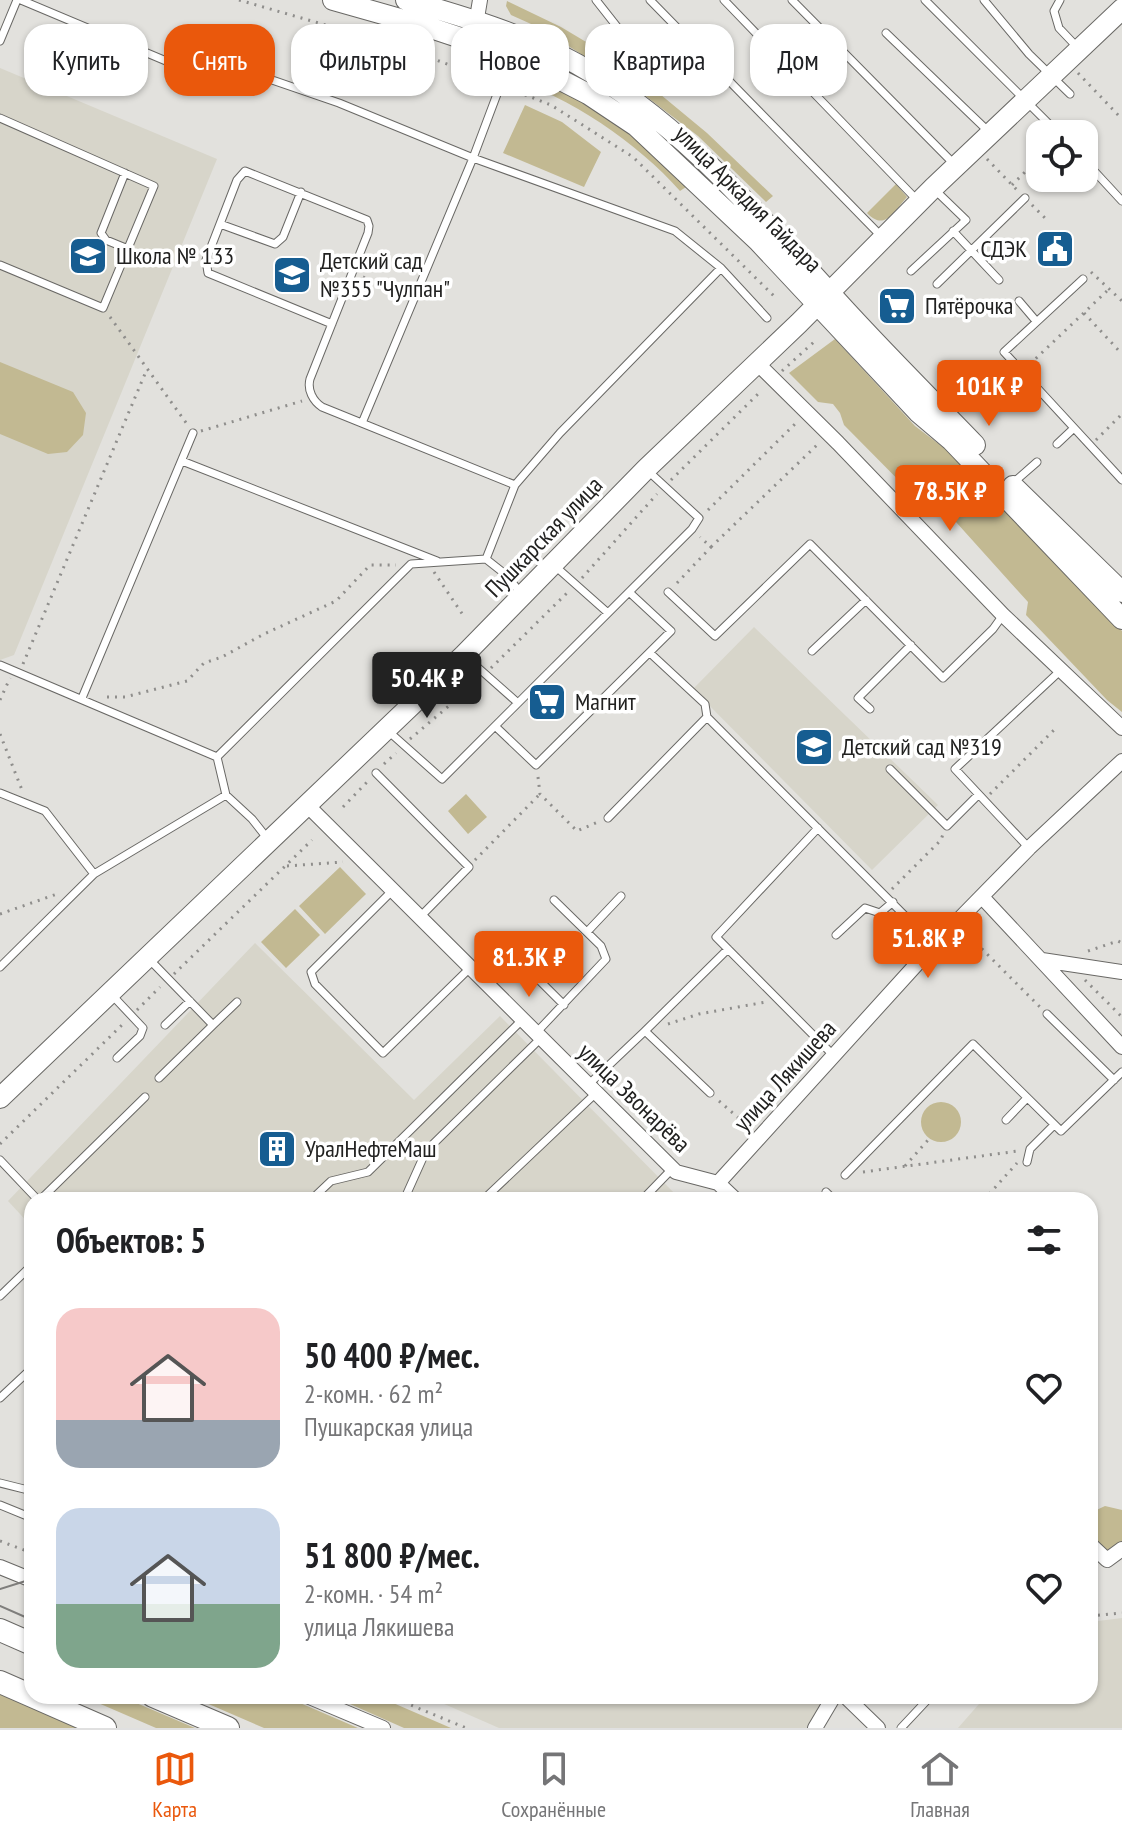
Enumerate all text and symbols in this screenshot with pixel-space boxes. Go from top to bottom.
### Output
chip: Купить [24,24,148,96]
chip: Снять [164,24,275,96]
chip: Фильтры [291,24,435,96]
chip: Новое [451,24,569,96]
chip: Квартира [585,24,734,96]
chip: Дом [750,24,847,96]
street label: улица Аркадия Гайдара [668,118,829,279]
map controls [1026,120,1098,192]
button: locate [1026,120,1098,192]
public building icon: СДЭК [1034,228,1076,270]
place label: СДЭК [980,233,1027,264]
school or university icon: Школа № 133 [67,235,109,277]
place label: Школа № 133 [116,240,234,271]
place label: Детский сад №355 "Чулпан" [320,245,450,304]
school or university icon: Детский сад №355 "Чулпан" [271,254,313,296]
supermarket icon: Пятёрочка [876,285,918,327]
place label: Пятёрочка [925,290,1013,321]
pin: 101K ₽ [924,360,1054,428]
text: 101K ₽ [955,369,1023,402]
pin: 78.5K ₽ [876,465,1024,533]
street label: Пушкарская улица [478,470,609,604]
text: 78.5K ₽ [913,474,987,507]
pin: 50.4K ₽ [353,652,501,720]
text: 50.4K ₽ [390,661,464,694]
supermarket icon: Магнит [526,681,568,723]
place label: Магнит [575,686,636,717]
school or university icon: Детский сад №319 [793,726,835,768]
place label: Детский сад №319 [842,731,1002,762]
pin: 51.8K ₽ [854,912,1002,980]
text: 51.8K ₽ [891,921,965,954]
pin: 81.3K ₽ [455,931,603,999]
text: 81.3K ₽ [492,940,566,973]
street label: улица Лякишева [727,1014,843,1138]
street label: улица Звонарёва [572,1036,697,1159]
building icon: УралНефтеМаш [256,1128,298,1170]
place label: УралНефтеМаш [305,1133,437,1164]
text: Объектов: 5 [56,1218,206,1262]
icon: filters [1022,1218,1066,1262]
text: 50 400 ₽/мес. [304,1333,480,1377]
icon: home [120,1340,216,1436]
icon: heart [1022,1366,1066,1410]
text: 2-комн. · 62 m² [304,1377,443,1410]
text: Пушкарская улица [304,1410,473,1443]
text: 51 800 ₽/мес. [304,1533,480,1577]
icon: home [120,1540,216,1636]
icon: heart [1022,1566,1066,1610]
text: 2-комн. · 54 m² [304,1577,443,1610]
text: улица Лякишева [304,1610,455,1643]
tab: Карта [152,1747,197,1823]
tab: Сохранённые [501,1747,606,1823]
tab: Главная [910,1747,970,1823]

